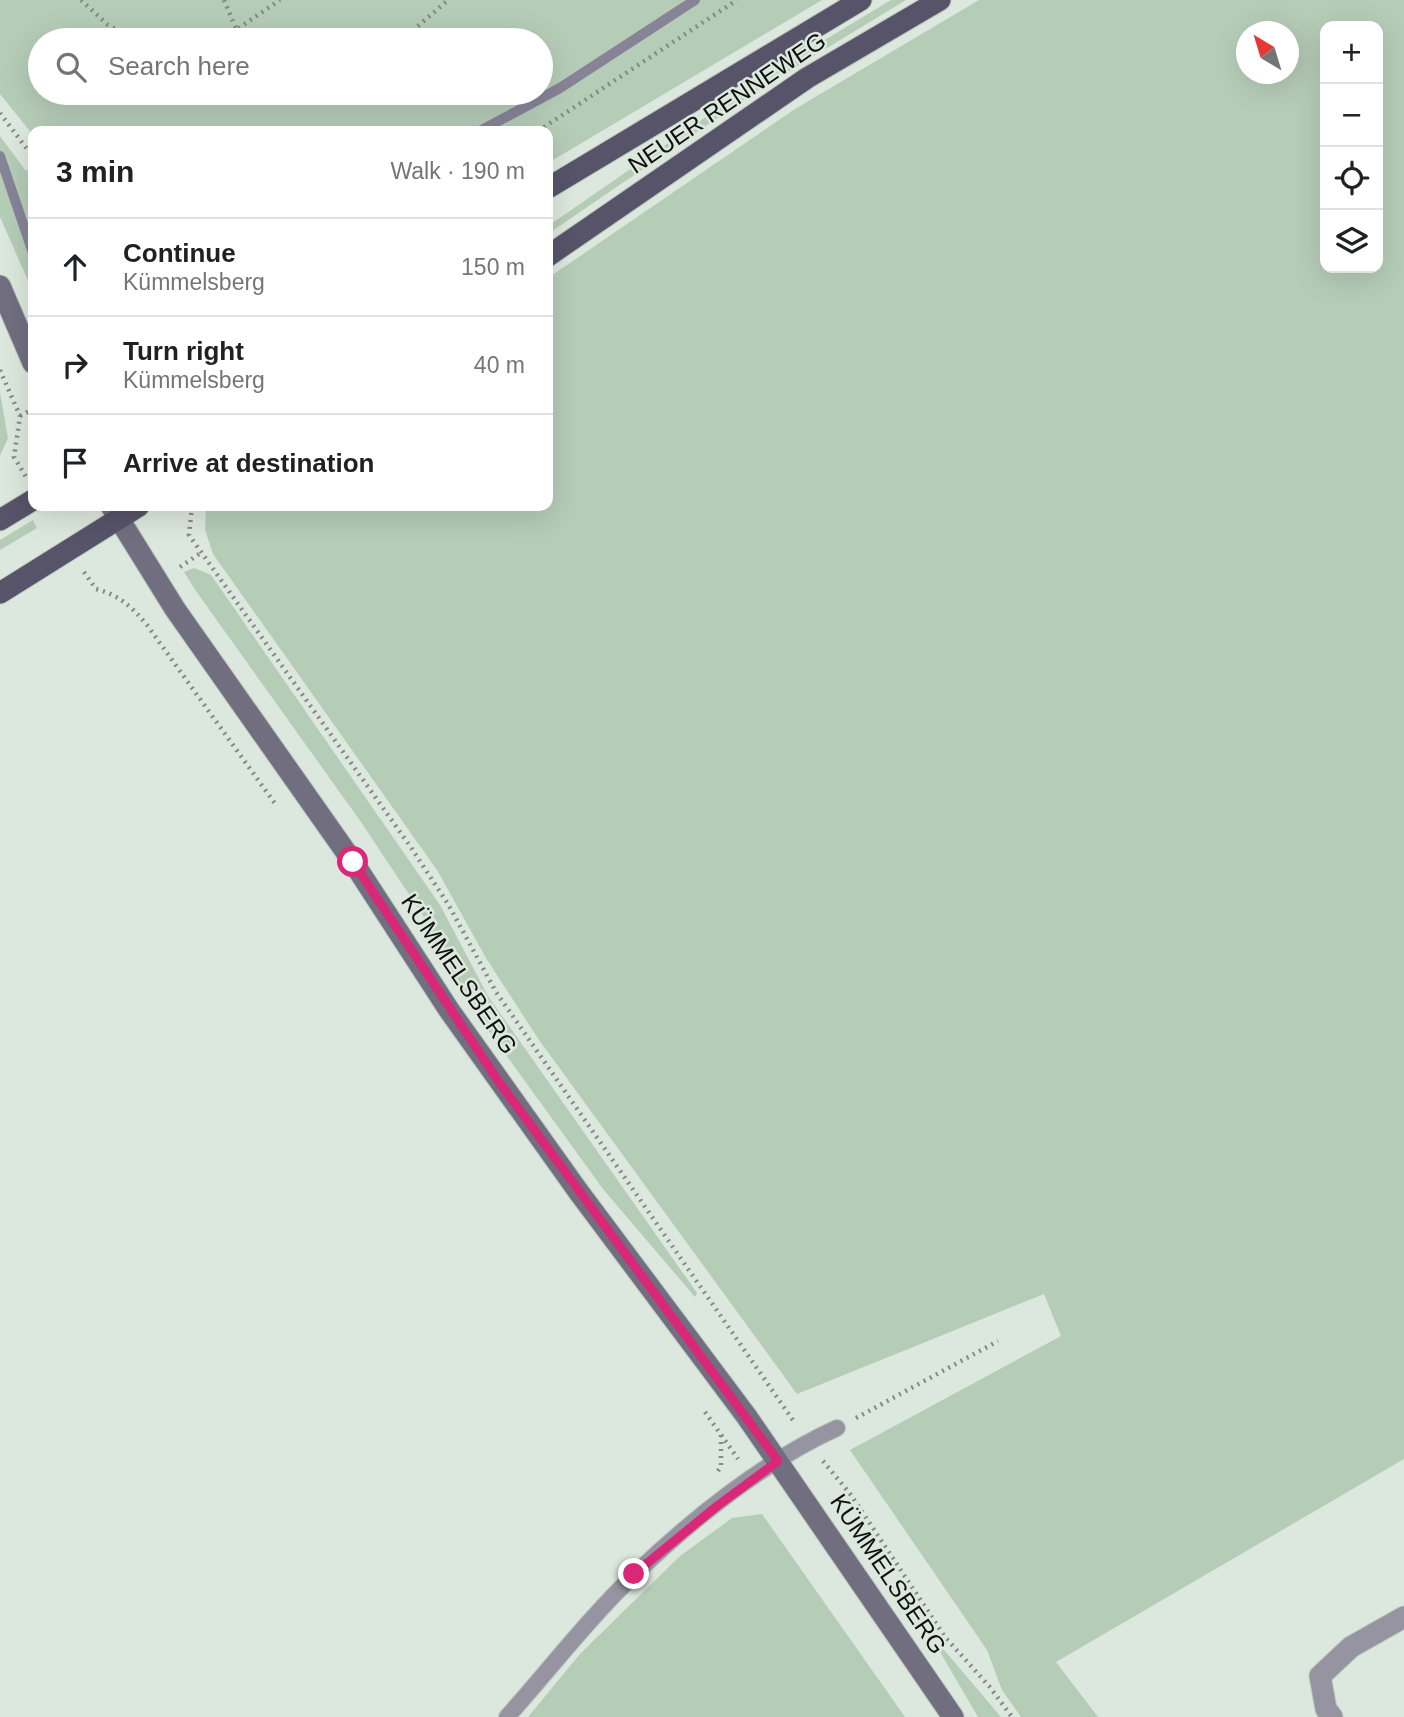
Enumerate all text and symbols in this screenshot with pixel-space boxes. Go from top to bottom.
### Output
north arrow [1236,21,1299,84]
map controls [1320,21,1383,273]
button: + [1320,21,1383,84]
street label: NEUER RENNEWEG [623,27,830,179]
search box [28,28,553,105]
icon: search [52,48,90,86]
text: Search here [108,51,250,81]
button: − [1320,84,1383,147]
button: locate [1320,147,1383,210]
text: 3 min [56,155,134,188]
text: Walk · 190 m [390,158,525,184]
button: layers [1320,210,1383,273]
text: Continue [123,238,236,268]
icon: ahead [56,248,94,286]
text: 150 m [461,254,525,280]
text: Kümmelsberg [123,269,265,295]
text: Turn right [123,336,244,366]
icon: right [56,346,94,384]
text: 40 m [474,352,525,378]
text: Kümmelsberg [123,367,265,393]
icon: arrive [56,444,94,482]
text: Arrive at destination [123,448,374,478]
route start [337,846,368,877]
street label: KÜMMELSBERG [396,889,523,1059]
street label: KÜMMELSBERG [825,1489,952,1659]
route end [618,1558,649,1589]

